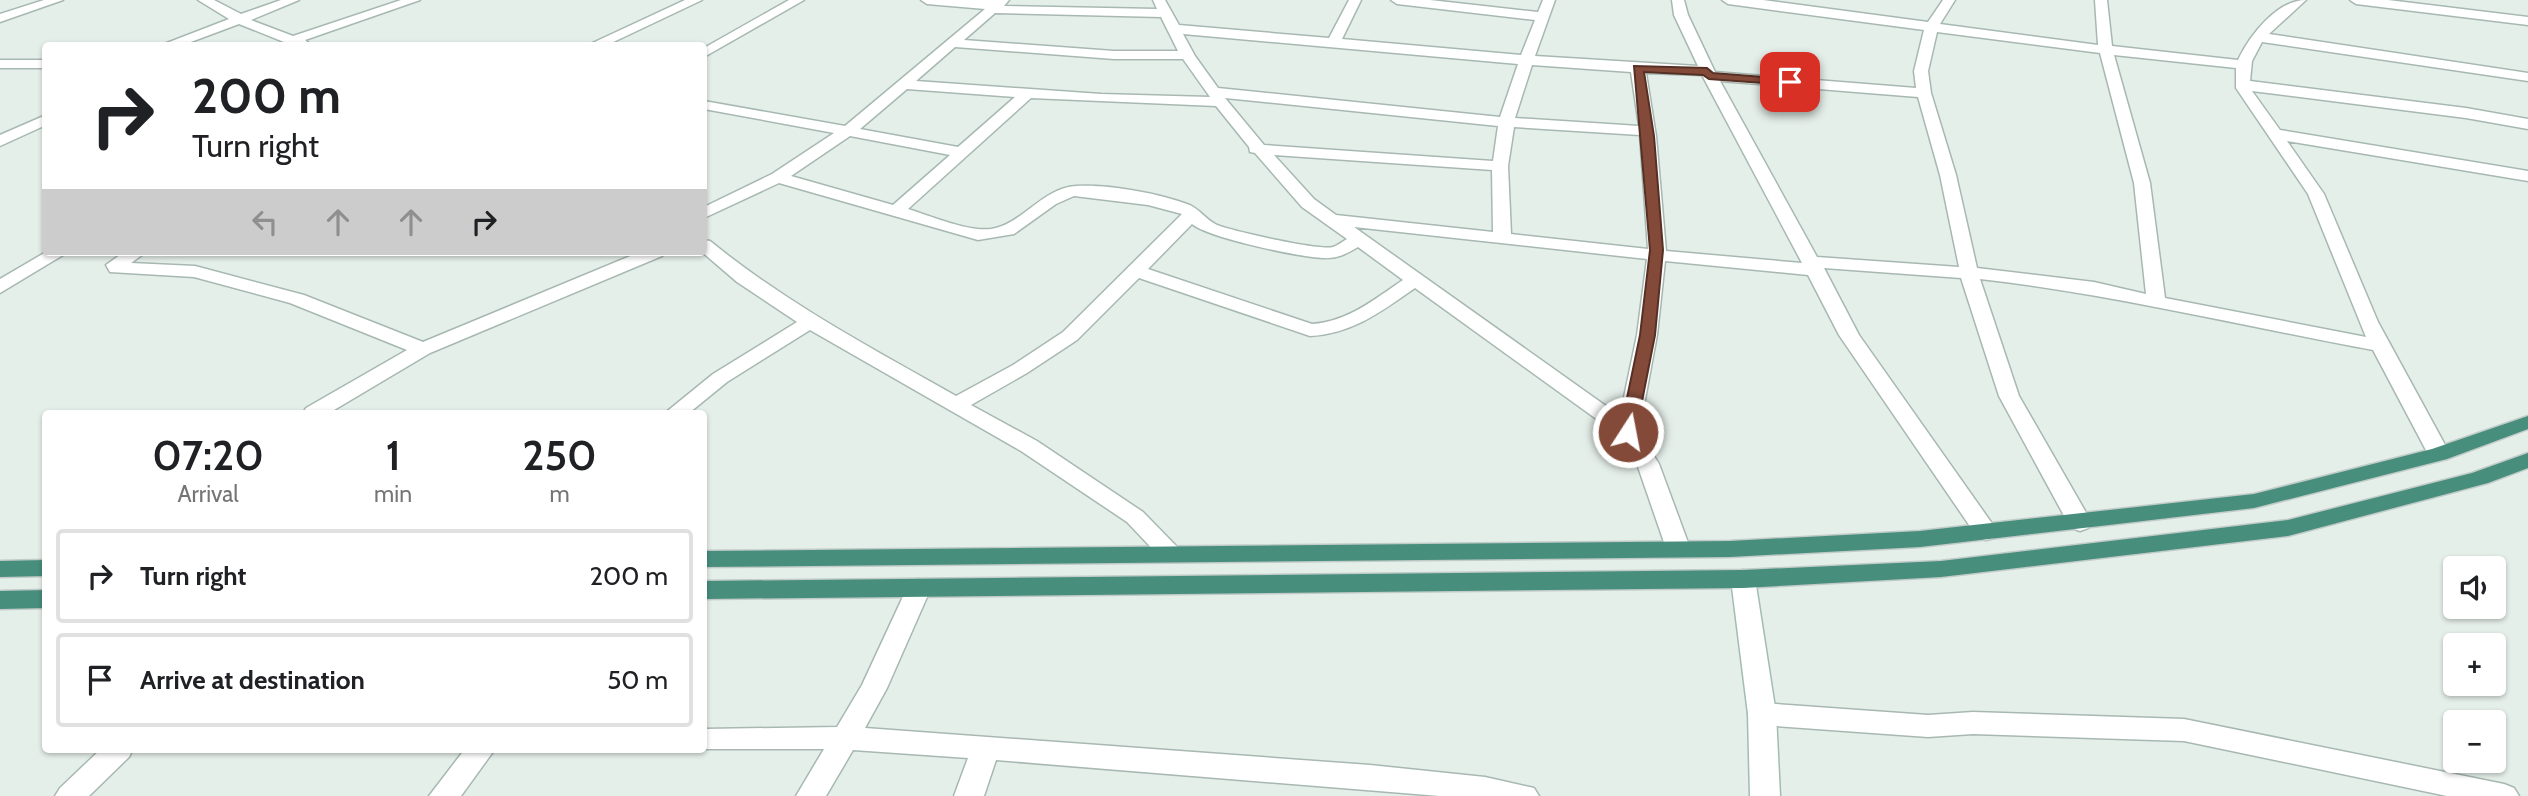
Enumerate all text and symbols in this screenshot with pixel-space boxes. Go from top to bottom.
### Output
pin [1760,52,1820,112]
icon: arrive [1771,63,1809,101]
text: 200 m [192,66,341,125]
icon: right [77,70,168,161]
text: Turn right [192,126,319,165]
icon: left [246,203,284,241]
icon: ahead [319,203,357,241]
icon: ahead [392,203,430,241]
icon: right [465,203,503,241]
position arrow [1591,395,1665,469]
text: 07:20 [152,429,264,481]
text: 1 [386,429,400,481]
text: 250 [522,429,597,481]
text: Arrival [177,480,239,508]
text: min [374,480,412,508]
text: m [549,480,570,508]
map controls [2443,556,2506,773]
button: sound [2443,556,2506,619]
icon: right [81,557,119,595]
text: Turn right [140,560,246,592]
text: 200 m [589,560,668,592]
button: + [2443,633,2506,696]
icon: arrive [81,661,119,699]
text: Arrive at destination [140,664,365,696]
text: 50 m [607,664,668,696]
button: − [2443,710,2506,773]

